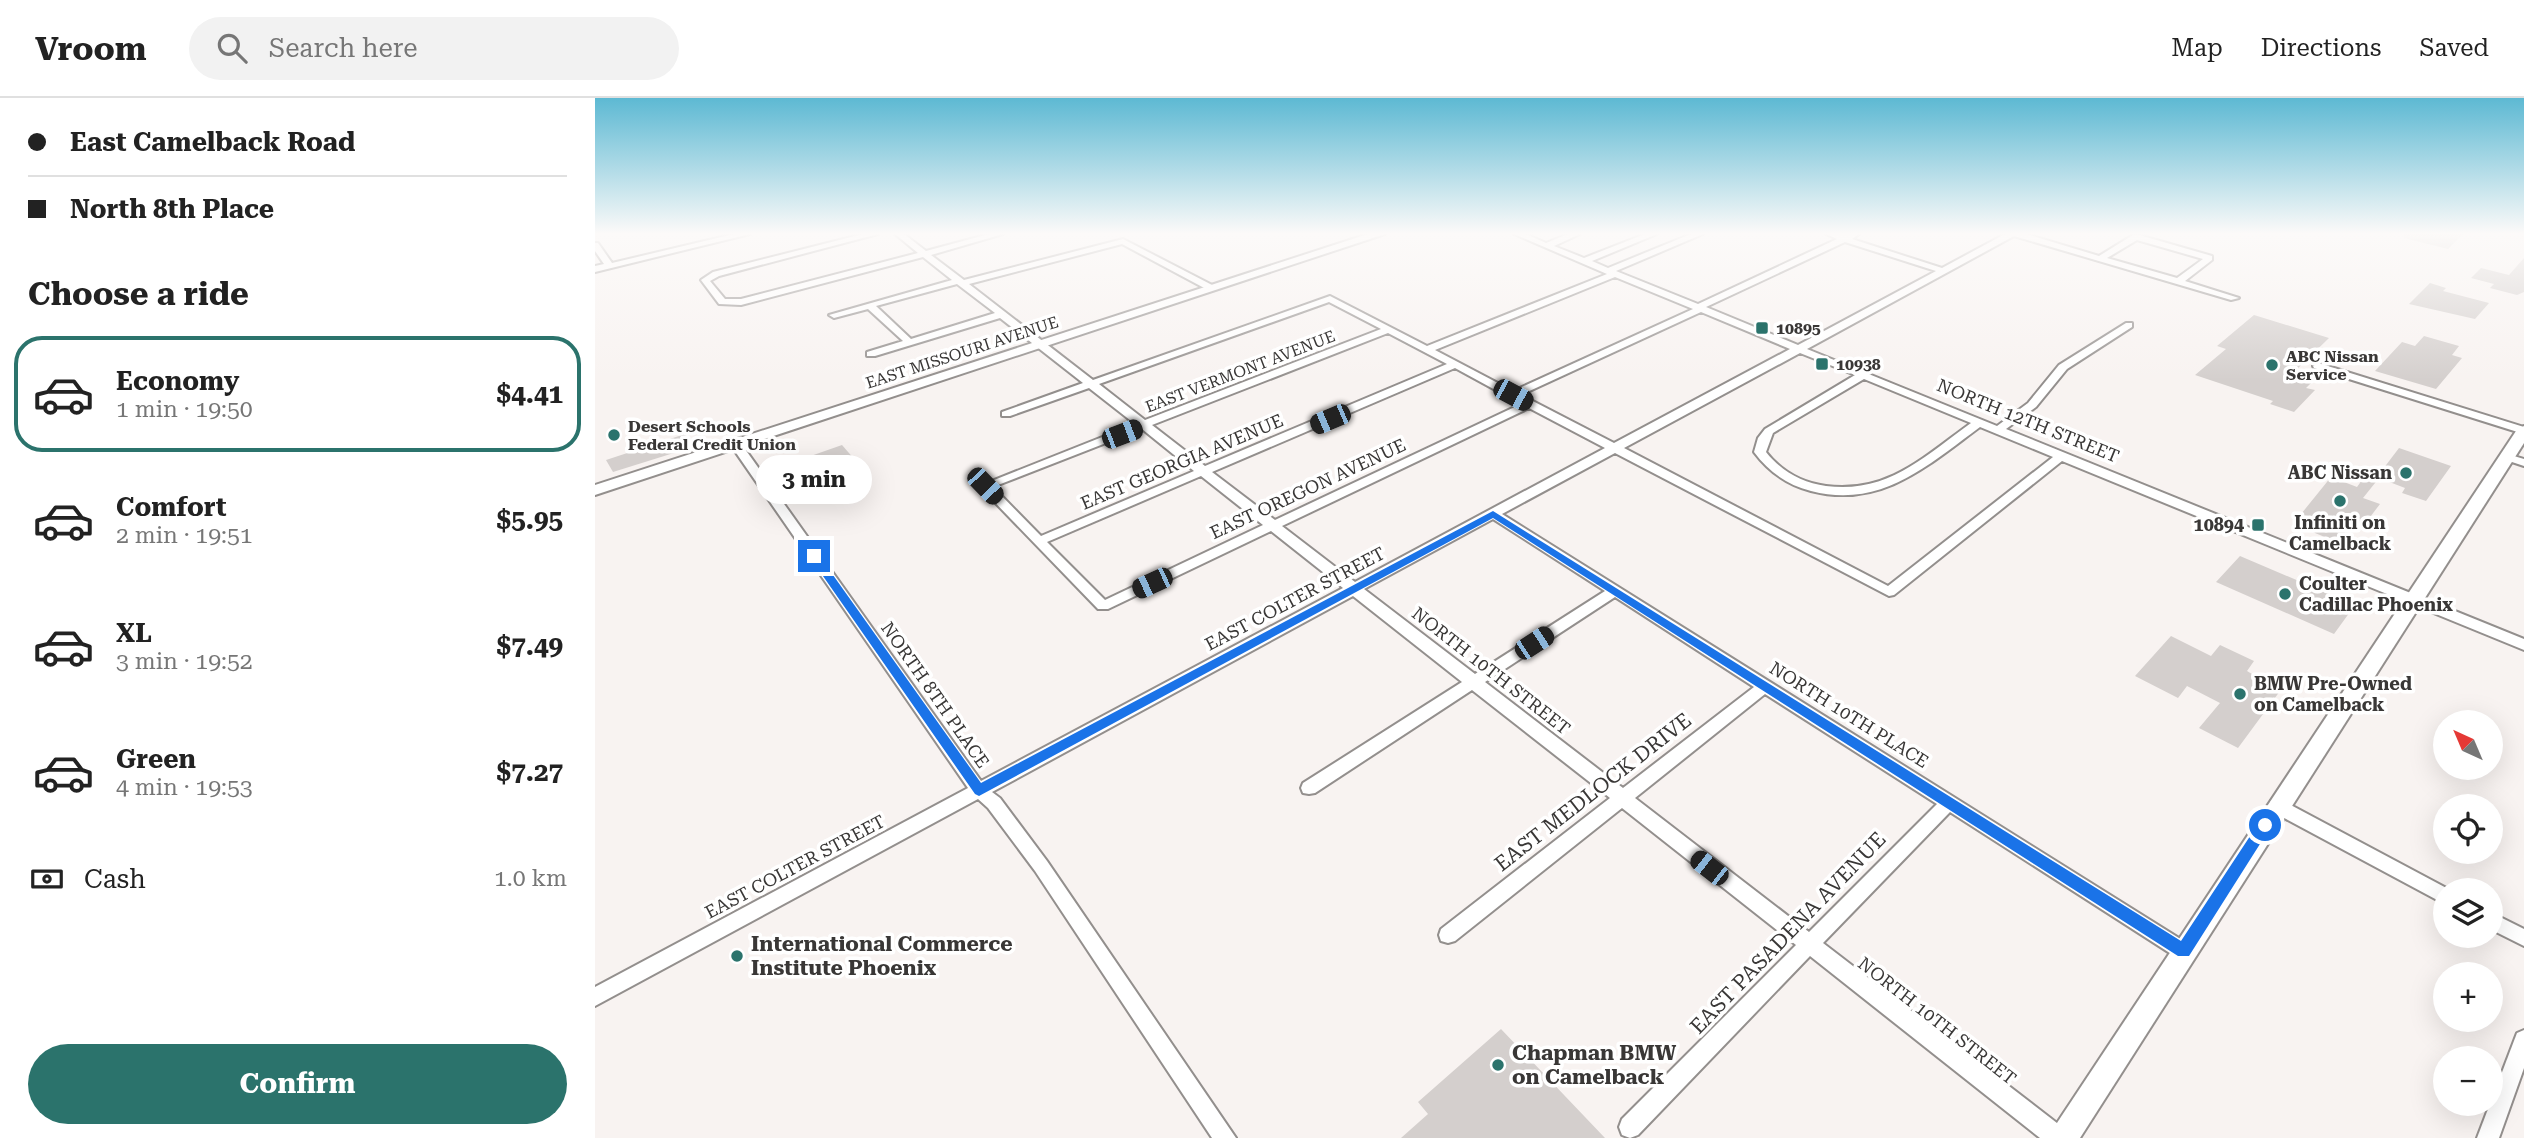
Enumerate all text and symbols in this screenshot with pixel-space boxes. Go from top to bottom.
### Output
search box [189,17,679,80]
text: Vroom [35,29,147,68]
icon: search [213,29,251,67]
text: Search here [269,33,418,63]
text: Map [2171,34,2223,62]
text: Directions [2261,34,2381,62]
text: Saved [2419,34,2489,62]
text: East Camelback Road [70,127,355,157]
text: North 8th Place [70,194,274,224]
text: Choose a ride [28,275,249,313]
street label: EAST MISSOURI AVENUE [863,312,1061,393]
place label: 10895 [1776,319,1821,338]
marker: 10895 [1754,320,1770,336]
street label: EAST VERMONT AVENUE [1143,326,1338,417]
place label: ABC Nissan Service [2286,347,2379,384]
place label: 10938 [1836,355,1881,374]
marker: 10938 [1814,356,1830,372]
marker: ABC Nissan Service [2264,357,2280,373]
icon: car [32,363,95,426]
text: Economy [116,366,239,396]
street label: NORTH 12TH STREET [1934,374,2122,467]
car [1490,376,1537,414]
text: $4.41 [497,379,563,409]
text: 1 min · 19:50 [116,396,253,423]
car [1307,401,1354,437]
street label: EAST GEORGIA AVENUE [1077,409,1286,514]
place label: Desert Schools Federal Credit Union [628,417,796,454]
car [1099,417,1146,451]
marker: Desert Schools Federal Credit Union [606,427,622,443]
street label: EAST OREGON AVENUE [1207,434,1409,543]
callout: 3 min [756,454,872,504]
place label: ABC Nissan [2288,462,2392,483]
car [963,464,1008,508]
marker: ABC Nissan [2398,465,2414,481]
text: 3 min [782,466,846,493]
icon: car [32,489,95,552]
text: Comfort [116,492,226,522]
marker: Infiniti on Camelback [2332,493,2348,509]
text: $5.95 [497,505,563,535]
place label: Infiniti on Camelback [2289,512,2392,554]
place label: 10894 [2194,514,2244,535]
marker: 10894 [2250,517,2266,533]
text: 2 min · 19:51 [116,522,253,549]
route end [798,540,830,572]
street label: EAST COLTER STREET [1201,542,1388,655]
car [1129,565,1176,601]
place label: Coulter Cadillac Phoenix [2299,573,2453,615]
marker: Coulter Cadillac Phoenix [2277,586,2293,602]
street label: NORTH 10TH STREET [1408,602,1574,739]
icon: car [32,615,95,678]
text: XL [116,618,152,648]
street label: NORTH 8TH PLACE [877,618,994,772]
car [1511,623,1558,663]
text: $7.49 [497,631,563,661]
text: 3 min · 19:52 [116,648,253,675]
street label: NORTH 10TH PLACE [1766,657,1933,772]
place label: BMW Pre-Owned on Camelback [2254,673,2412,715]
marker: BMW Pre-Owned on Camelback [2232,686,2248,702]
street label: EAST MEDLOCK DRIVE [1490,708,1696,876]
north arrow [2433,710,2503,780]
map controls [2433,710,2503,1116]
icon: car [32,741,95,804]
text: Green [116,744,196,774]
text: $7.27 [497,757,563,787]
text: 4 min · 19:53 [116,774,253,801]
button: locate [2433,794,2503,864]
route start [2249,809,2281,841]
street label: EAST COLTER STREET [701,810,888,923]
street label: EAST PASADENA AVENUE [1685,827,1891,1039]
car [1686,847,1733,889]
icon: cash [28,860,66,898]
text: Cash [84,864,146,894]
text: 1.0 km [494,865,567,892]
button: layers [2433,878,2503,948]
place label: International Commerce Institute Phoenix [751,932,1013,980]
marker: International Commerce Institute Phoenix [729,948,745,964]
street label: NORTH 10TH STREET [1854,952,2020,1089]
button: + [2433,962,2503,1032]
place label: Chapman BMW on Camelback [1512,1041,1677,1089]
button: Confirm [28,1044,567,1124]
button: − [2433,1046,2503,1116]
marker: Chapman BMW on Camelback [1490,1057,1506,1073]

